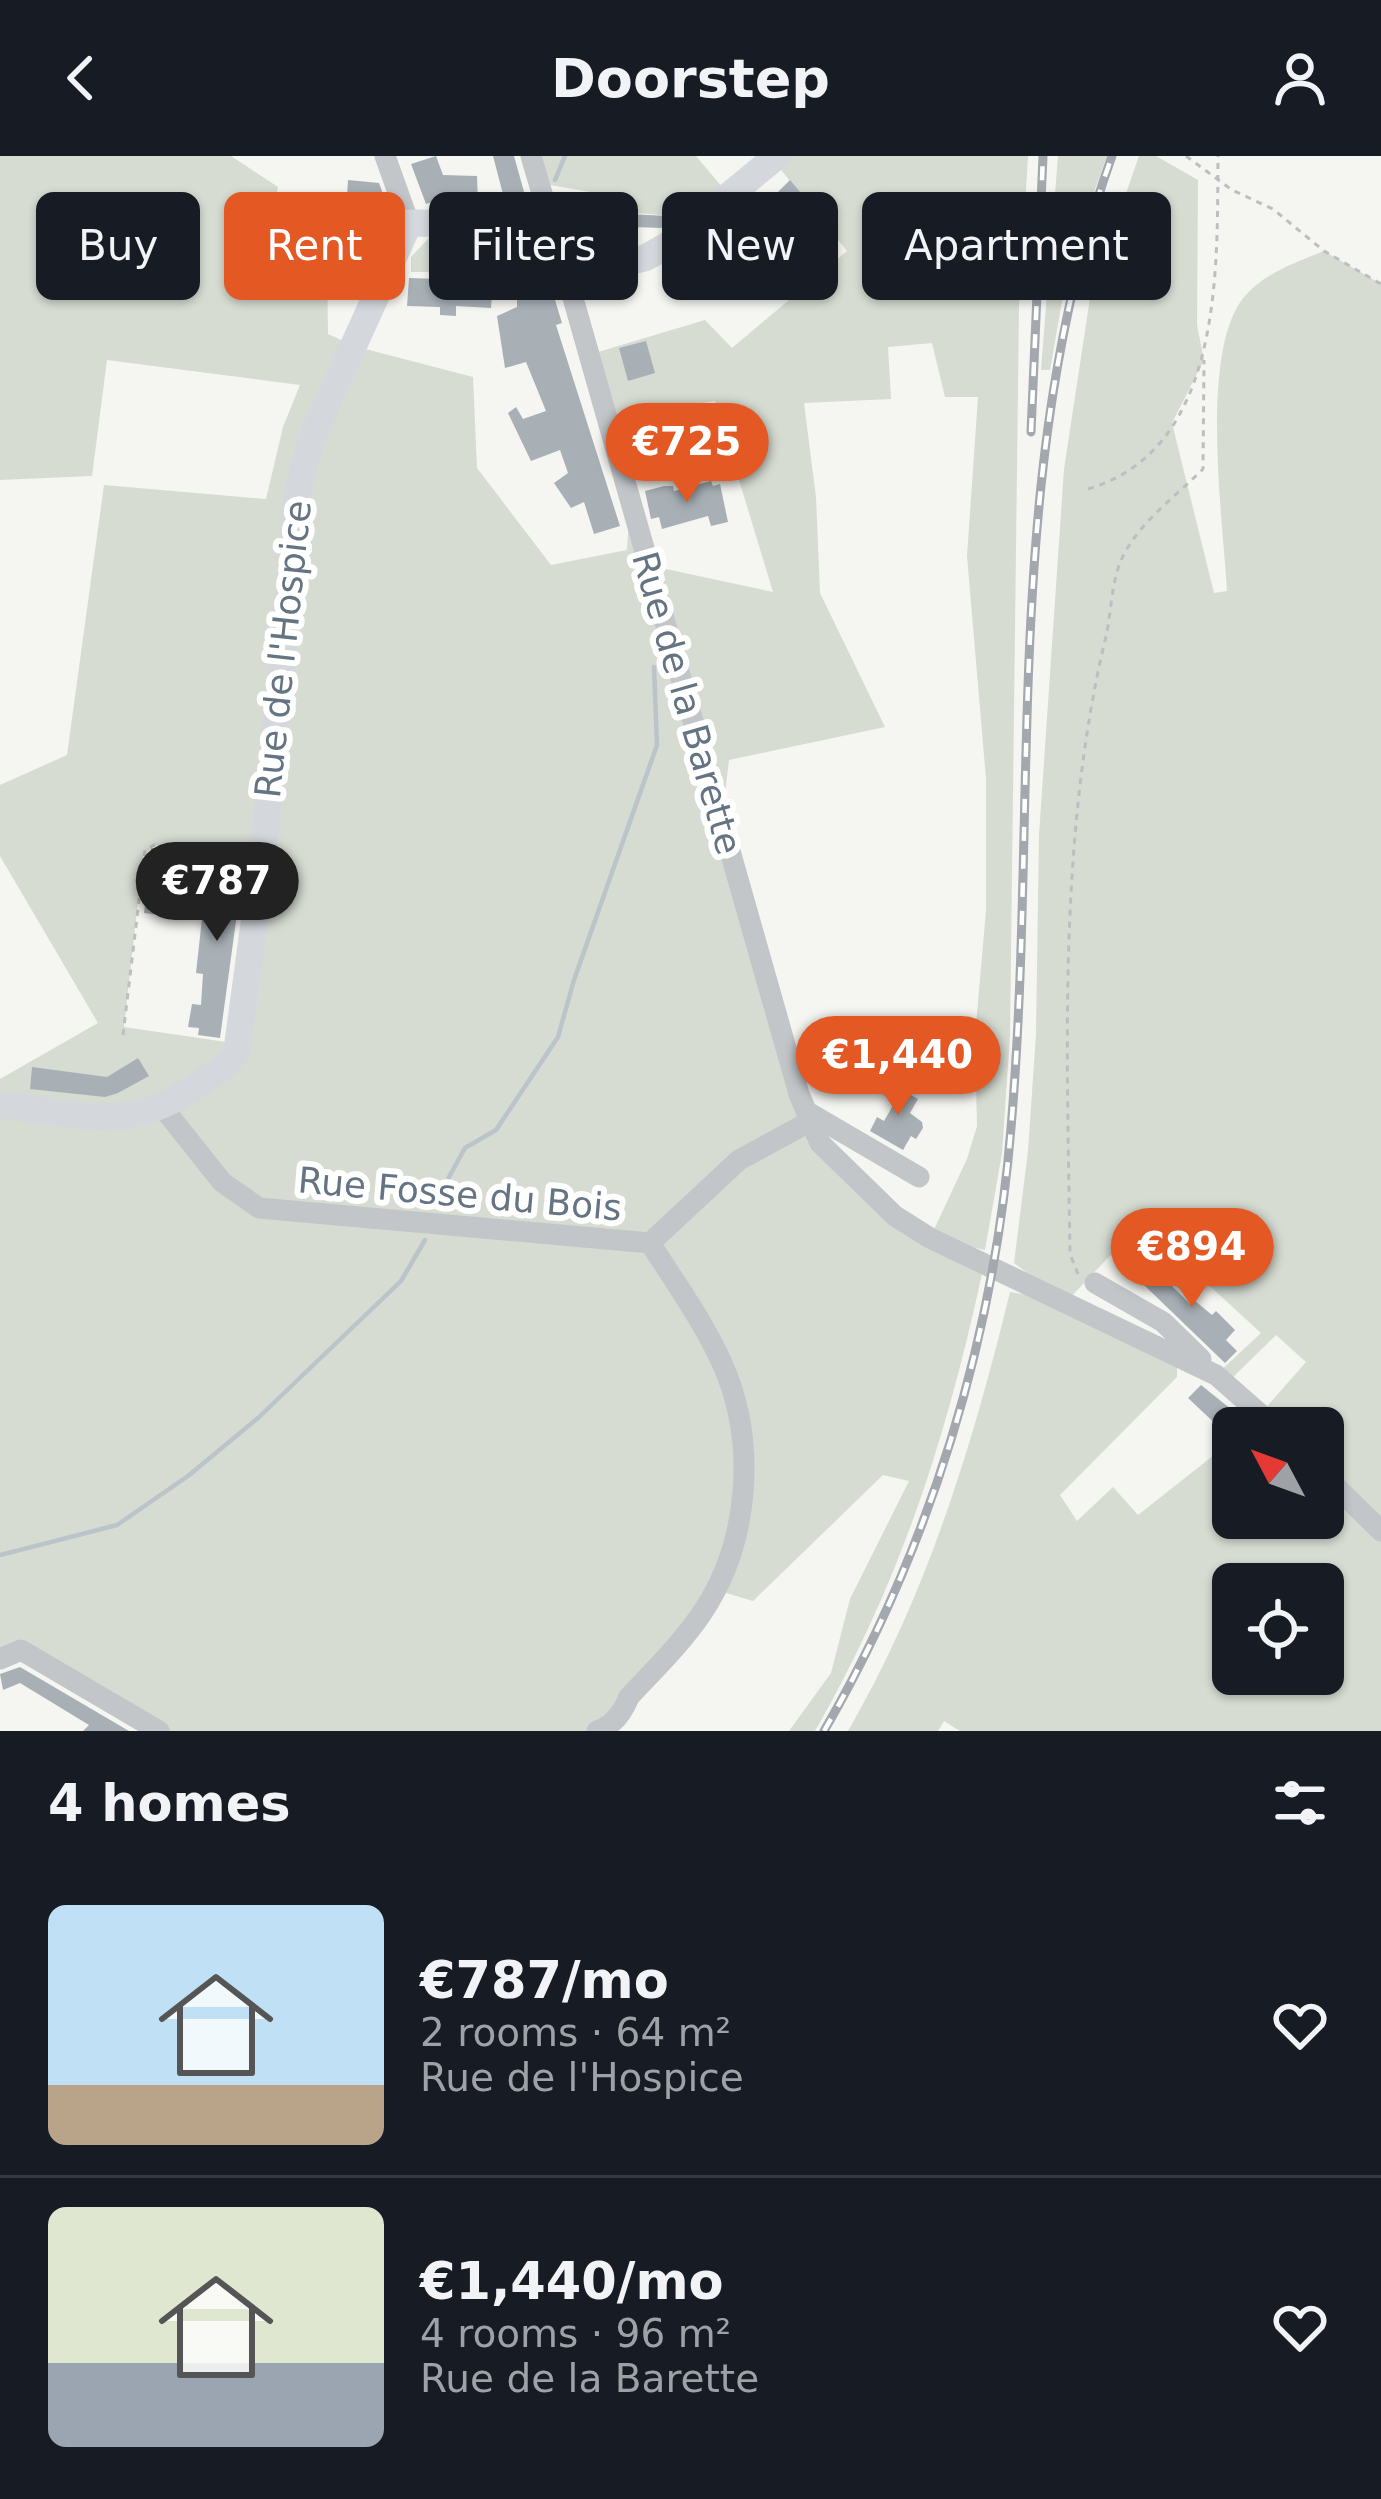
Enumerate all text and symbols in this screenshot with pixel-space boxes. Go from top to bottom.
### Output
icon: back [48,45,114,111]
icon: person [1267,45,1333,111]
text: Doorstep [551,47,830,110]
chip: Buy [36,192,200,300]
chip: Rent [224,192,405,300]
chip: Filters [429,192,638,300]
chip: New [662,192,838,300]
chip: Apartment [862,192,1171,300]
pin: €725 [616,403,758,505]
text: €725 [633,419,741,464]
street label: Rue de l'Hospice [247,498,319,800]
street label: Rue de la Barette [624,547,750,859]
pin: €787 [146,842,288,944]
text: €787 [163,858,271,903]
pin: €1,440 [800,1016,996,1118]
text: €1,440 [823,1032,973,1077]
street label: Rue Fosse du Bois [296,1159,624,1229]
pin: €894 [1121,1208,1263,1310]
text: €894 [1138,1224,1246,1269]
north arrow [1212,1407,1344,1539]
map controls [1212,1407,1344,1695]
button: locate [1212,1563,1344,1695]
icon: filters [1267,1770,1333,1836]
text: 4 homes [48,1774,291,1833]
text: €787/mo [420,1951,669,2010]
icon: home [144,1953,288,2097]
icon: heart [1267,1992,1333,2058]
text: 2 rooms · 64 m² [420,2010,731,2055]
text: Rue de l'Hospice [420,2055,744,2100]
text: €1,440/mo [420,2252,724,2311]
icon: home [144,2255,288,2399]
icon: heart [1267,2294,1333,2360]
text: 4 rooms · 96 m² [420,2311,731,2356]
text: Rue de la Barette [420,2356,759,2401]

